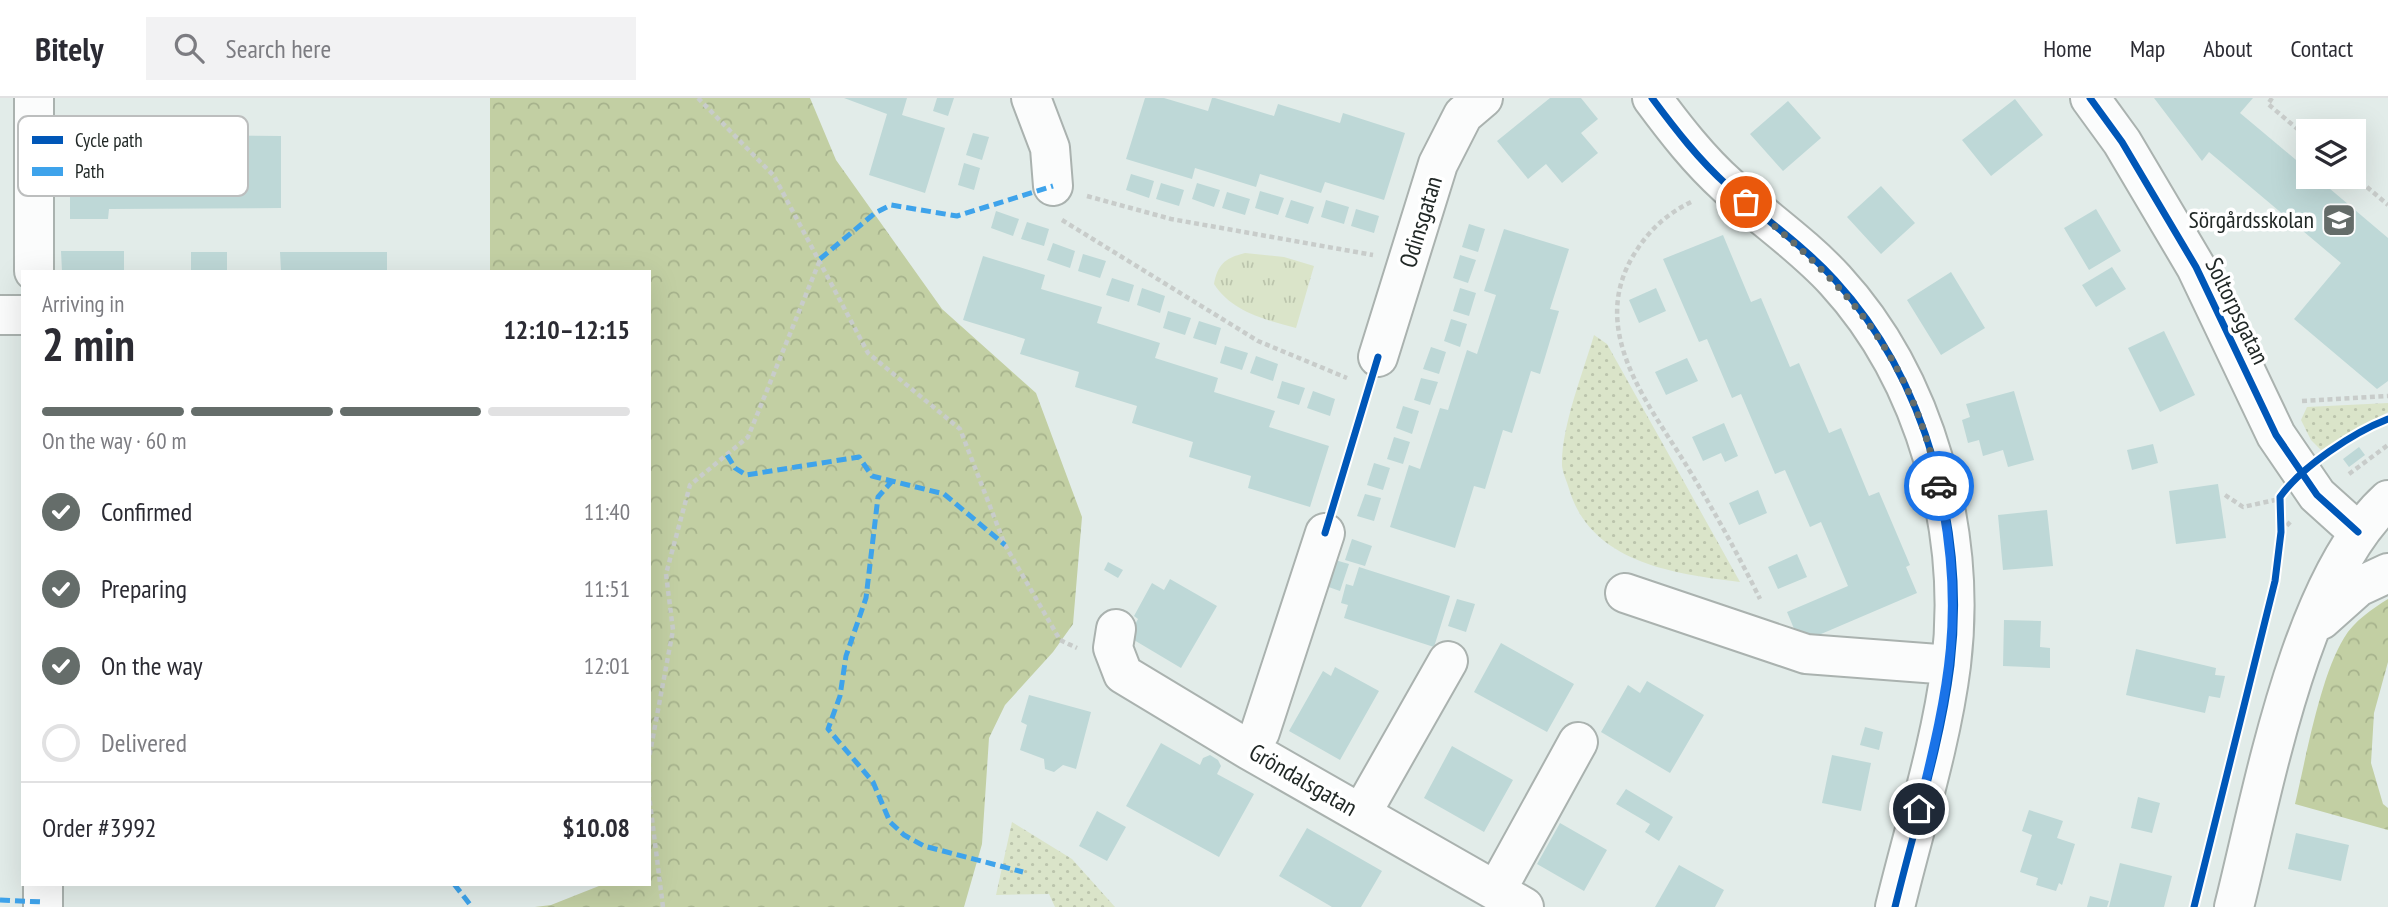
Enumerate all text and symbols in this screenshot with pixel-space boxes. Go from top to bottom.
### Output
search box [146,17,636,80]
text: Bitely [35,27,104,70]
icon: search [170,29,208,67]
text: Search here [226,32,331,65]
text: Home [2043,33,2092,64]
text: Map [2130,33,2165,64]
text: About [2203,33,2252,64]
text: Contact [2290,33,2353,64]
legend [18,116,248,196]
map controls [2296,119,2366,189]
button: layers [2296,119,2366,189]
text: Cycle path [75,128,143,152]
text: Path [75,159,104,183]
street label: Odinsgatan [1392,172,1449,271]
pin [1716,172,1776,232]
icon: bag [1727,183,1765,221]
school or university icon: Sörgårdsskolan [2320,201,2358,239]
place label: Sörgårdsskolan [2188,204,2314,235]
street label: Soltorpsgatan [2198,252,2277,369]
text: Arriving in [42,289,124,318]
text: 12:10–12:15 [503,313,630,346]
text: 2 min [42,314,135,374]
text: On the way · 60 m [42,426,186,455]
courier [1904,451,1974,521]
icon: car [1920,467,1958,505]
icon: check [42,493,80,531]
text: Confirmed [101,495,192,528]
text: 11:40 [584,497,630,526]
icon: check [42,570,80,608]
text: Preparing [101,572,187,605]
text: 11:51 [584,574,630,603]
icon: check [42,647,80,685]
text: On the way [101,649,203,682]
text: 12:01 [584,651,630,680]
text: Delivered [101,726,187,759]
street label: Gröndalsgatan [1244,736,1363,823]
pin [1889,779,1949,839]
icon: home [1900,790,1938,828]
text: Order #3992 [42,811,157,844]
text: $10.08 [562,811,630,844]

